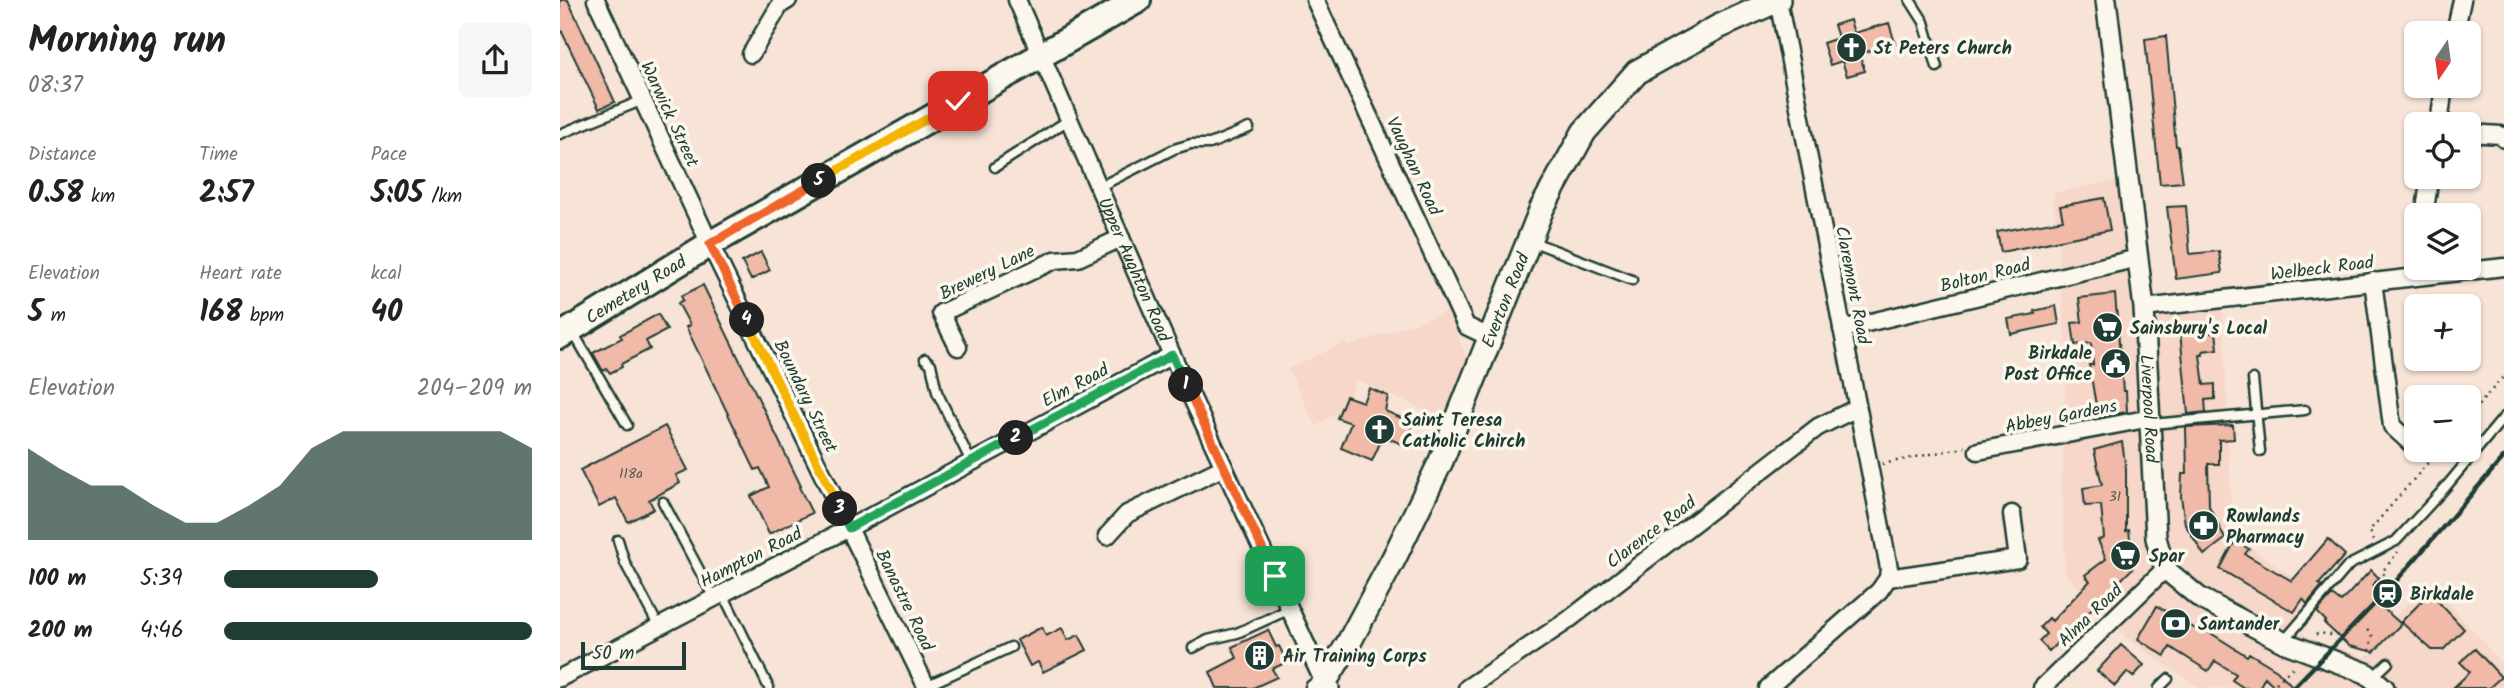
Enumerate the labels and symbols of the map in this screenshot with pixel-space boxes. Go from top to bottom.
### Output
north arrow [2404,21,2482,98]
church icon: St Peters Church [1834,31,1868,65]
place label: St Peters Church [1874,35,2012,64]
street label: Warwick Street [631,57,706,173]
pin [928,71,988,131]
street label: Vaughan Road [1377,112,1449,222]
pin: 5 [802,164,836,198]
street label: Upper Aughton Road [1089,193,1178,348]
street label: Claremont Road [1826,224,1877,348]
street label: Brewery Lane [935,238,1040,309]
street label: Cemetery Road [580,248,694,333]
street label: Everton Road [1474,248,1539,353]
street label: Welbeck Road [2269,249,2377,290]
street label: Bolton Road [1937,251,2035,302]
pin: 4 [730,302,764,338]
supermarket icon: Sainsbury's Local [2090,311,2124,345]
place label: Sainsbury's Local [2130,315,2267,344]
street label: Boundary Street [765,335,845,459]
place label: Birkdale Post Office [2005,340,2092,390]
public building icon: Birkdale Post Office [2098,346,2132,380]
street label: Liverpool Road [2130,354,2165,465]
street label: Elm Road [1037,356,1115,416]
pin: 1 [1168,368,1204,402]
street label: Abbey Gardens [2003,392,2120,443]
place label: Saint Teresa Catholic Chirch [1402,407,1525,457]
church icon: Saint Teresa Catholic Chirch [1362,413,1396,447]
pin: 2 [998,420,1034,456]
house number: 118a [619,463,643,485]
house number: 31 [2109,486,2121,508]
street label: Clarence Road [1601,489,1704,577]
pin: 3 [822,491,858,526]
place label: Rowlands Pharmacy [2226,503,2304,553]
pharmacy icon: Rowlands Pharmacy [2186,509,2220,543]
street label: Hampton Road [695,520,809,597]
supermarket icon: Spar [2109,539,2143,573]
place label: Spar [2149,543,2186,572]
street label: Banastre Road [867,545,941,657]
pin [1245,546,1305,606]
street label: Alma Road [2052,577,2131,655]
station icon: Birkdale [2370,577,2404,611]
place label: Birkdale [2410,581,2474,610]
bank icon: Santander [2158,607,2192,641]
place label: Santander [2198,611,2281,640]
scale bar [581,639,686,671]
building icon: Air Training Corps [1243,639,1277,673]
place label: Air Training Corps [1283,643,1427,672]

